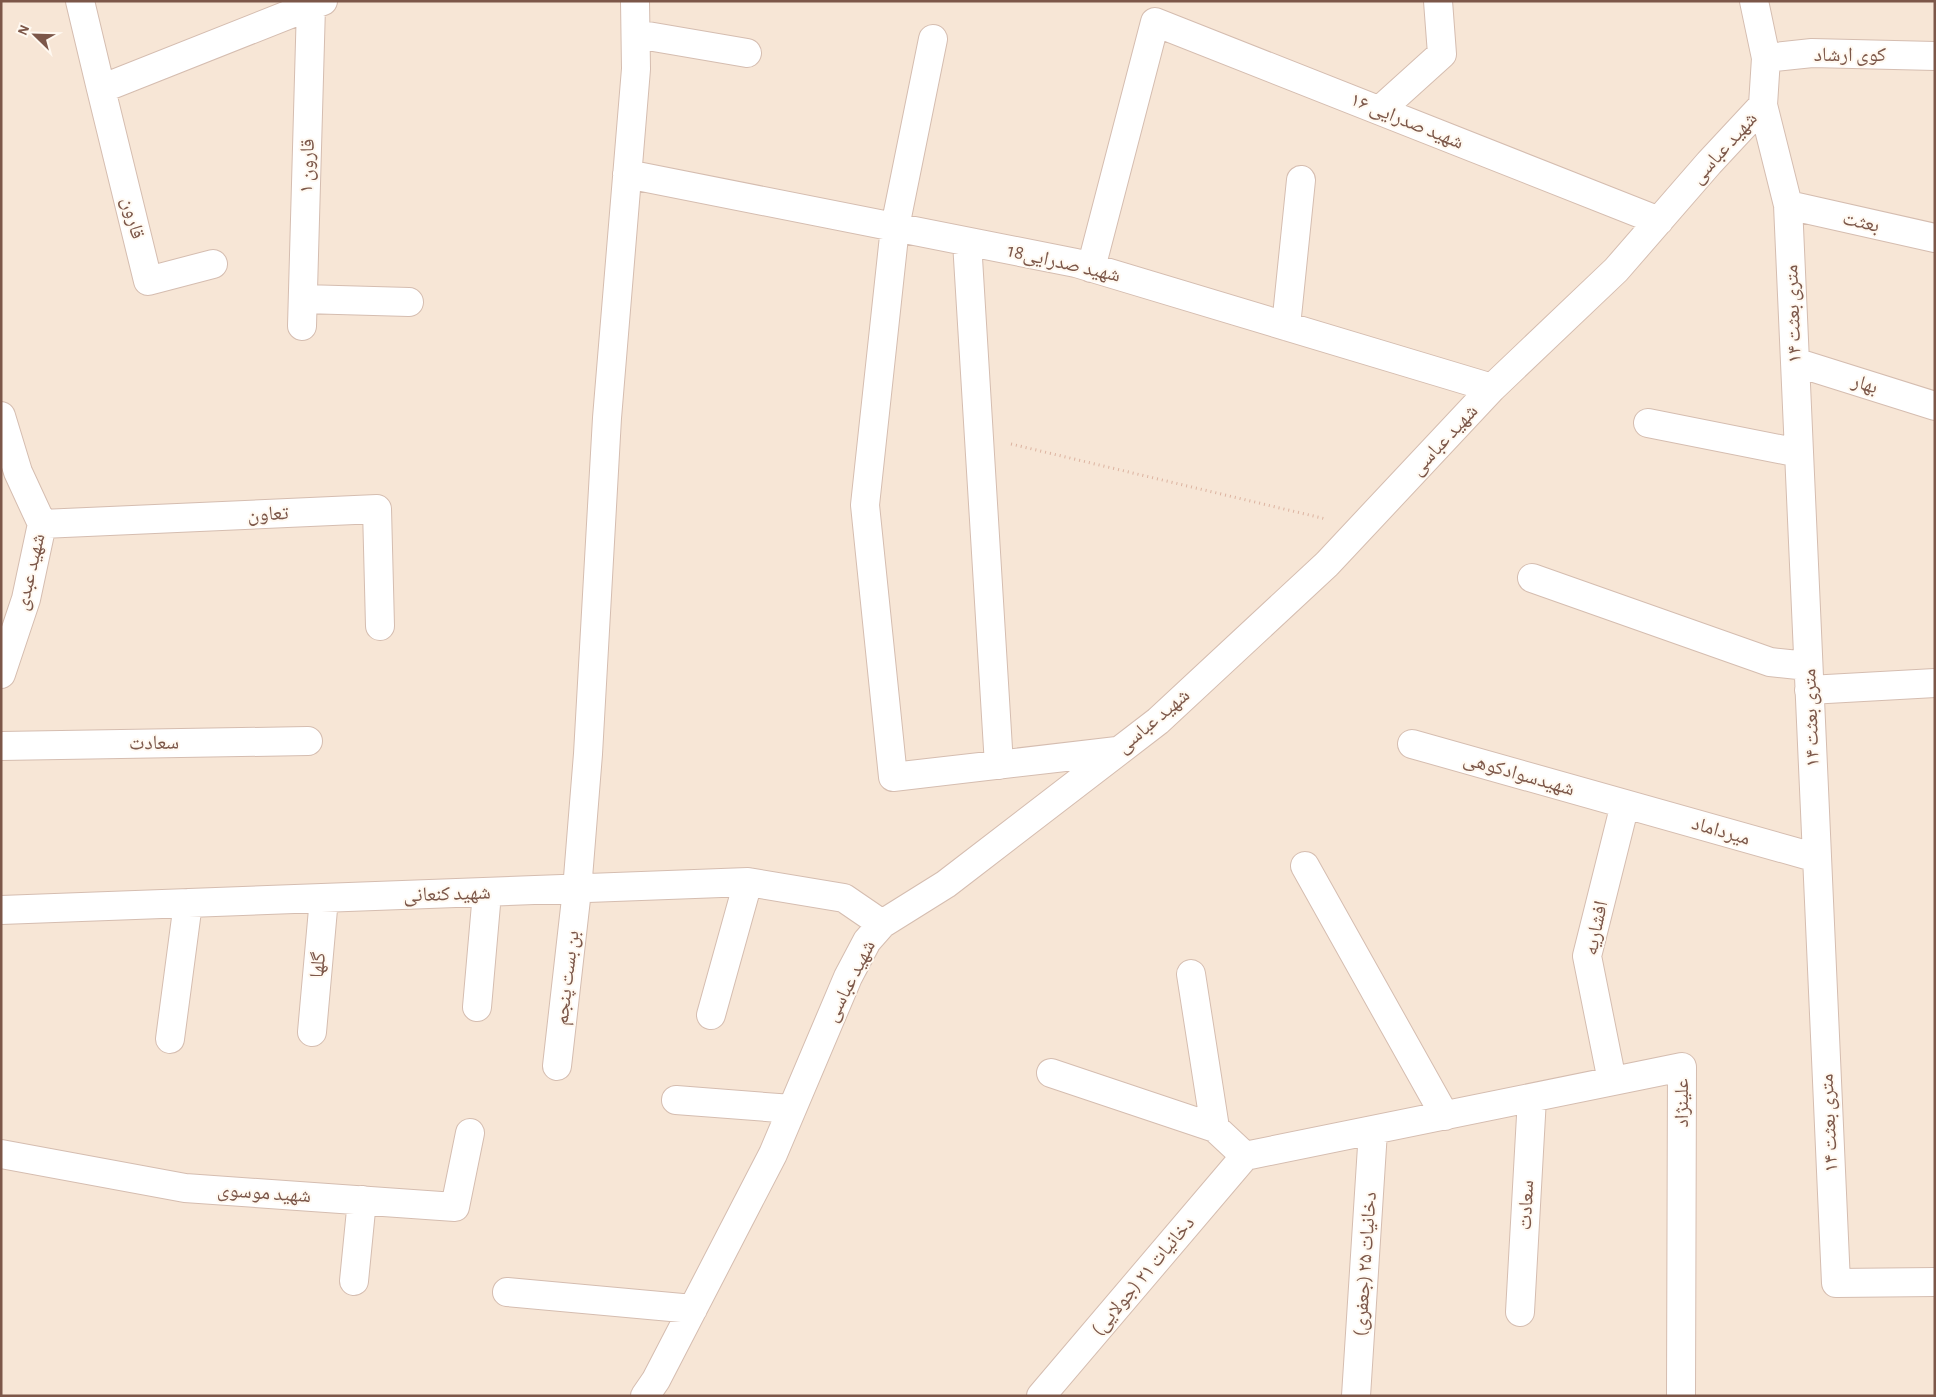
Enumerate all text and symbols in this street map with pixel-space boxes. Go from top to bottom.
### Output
north arrow [10,10,60,60]
text: N [16,23,32,38]
street label: کوی ارشاد [1814,45,1886,66]
street label: شهید صدرایی ۱۶ [1347,89,1467,154]
street label: شهید عباسی [1687,108,1762,188]
street label: قارون ۱ [296,138,319,194]
street label: قارون [117,195,148,241]
street label: بعثت [1840,208,1881,237]
street label: شهید صدرایی18 [1005,240,1122,287]
street label: ۱۴ متری بعثت [1781,264,1806,364]
street label: بهار [1848,370,1880,398]
street label: شهید عباسی [1406,401,1482,480]
street label: تعاون [247,503,289,526]
street label: شهید عبدی [11,531,50,613]
street label: ۱۴ متری بعثت [1799,668,1824,768]
street label: شهید عباسی [1113,685,1194,758]
street label: سعادت [129,733,179,753]
street label: شهیدسوادکوهی [1461,749,1577,800]
street label: میرداماد [1689,813,1753,849]
street label: شهید کنعانی [403,882,491,907]
street label: افشاریه [1580,899,1612,957]
street label: بن بست پنجم [551,929,586,1027]
street label: شهید عباسی [821,937,880,1025]
street label: گلها [307,951,330,979]
street label: ۱۴ متری بعثت [1816,1073,1843,1173]
street label: علینژاد [1672,1078,1692,1128]
street label: سعادت [1515,1179,1537,1231]
street label: شهید موسوی [216,1180,312,1207]
street label: دخانیات ۲۵ (جعفری) [1350,1191,1381,1337]
street label: دخانیات ۲۱ (جولایی) [1088,1213,1199,1340]

